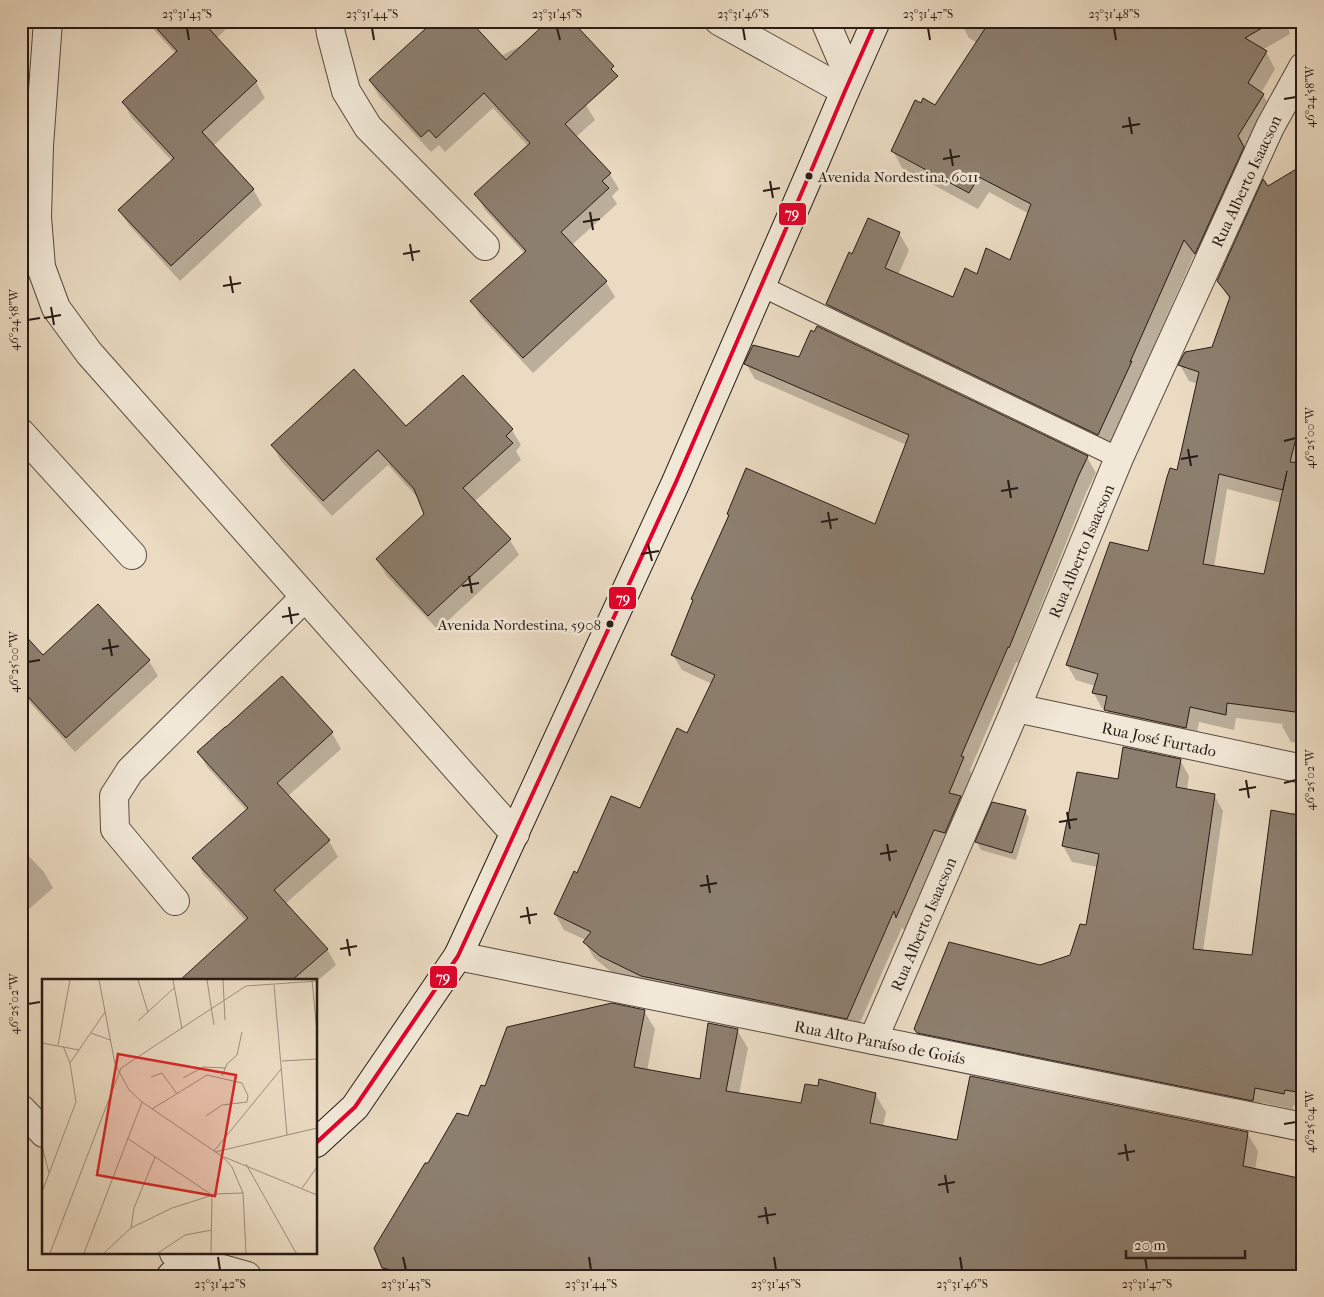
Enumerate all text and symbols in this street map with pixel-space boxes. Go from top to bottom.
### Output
text: 23°31'43"S [162,7,212,21]
text: 23°31'44"S [346,7,398,21]
text: 23°31'45"S [532,7,582,21]
text: 23°31'46"S [717,7,769,21]
text: 23°31'47"S [903,7,953,21]
text: 23°31'48"S [1088,7,1140,21]
text: 46°24'58"W [1303,65,1317,128]
street label: Rua Alberto Isaacson [1208,111,1286,250]
place label: Avenida Nordestina, 6011 [817,168,978,186]
marker: Avenida Nordestina, 6011 [804,171,814,181]
line badge: 79 [778,202,807,226]
text: 79 [784,205,799,222]
text: 46°24'58"W [7,288,21,351]
text: 46°25'00"W [1303,406,1317,469]
street label: Rua Alberto Isaacson [1045,481,1119,621]
line badge: 79 [608,586,637,610]
text: 79 [615,590,630,607]
place label: Avenida Nordestina, 5908 [437,616,601,634]
marker: Avenida Nordestina, 5908 [605,619,615,629]
text: 46°25'00"W [7,630,21,693]
street label: Rua José Furtado [1100,718,1218,761]
text: 46°25'02"W [1303,748,1317,811]
street label: Rua Alberto Isaacson [887,854,961,994]
line badge: 79 [429,965,458,989]
text: 79 [435,969,450,986]
text: 46°25'02"W [7,972,21,1035]
inset map [42,979,318,1254]
street label: Rua Alto Paraíso de Goiás [793,1017,967,1068]
text: 46°25'04"W [1303,1090,1317,1153]
scale bar [1126,1227,1245,1259]
text: 20 m [1134,1236,1166,1254]
text: 23°31'42"S [194,1277,246,1291]
text: 23°31'43"S [381,1277,431,1291]
text: 23°31'44"S [565,1277,617,1291]
text: 23°31'45"S [751,1277,801,1291]
text: 23°31'46"S [936,1277,988,1291]
text: 23°31'47"S [1122,1277,1172,1291]

